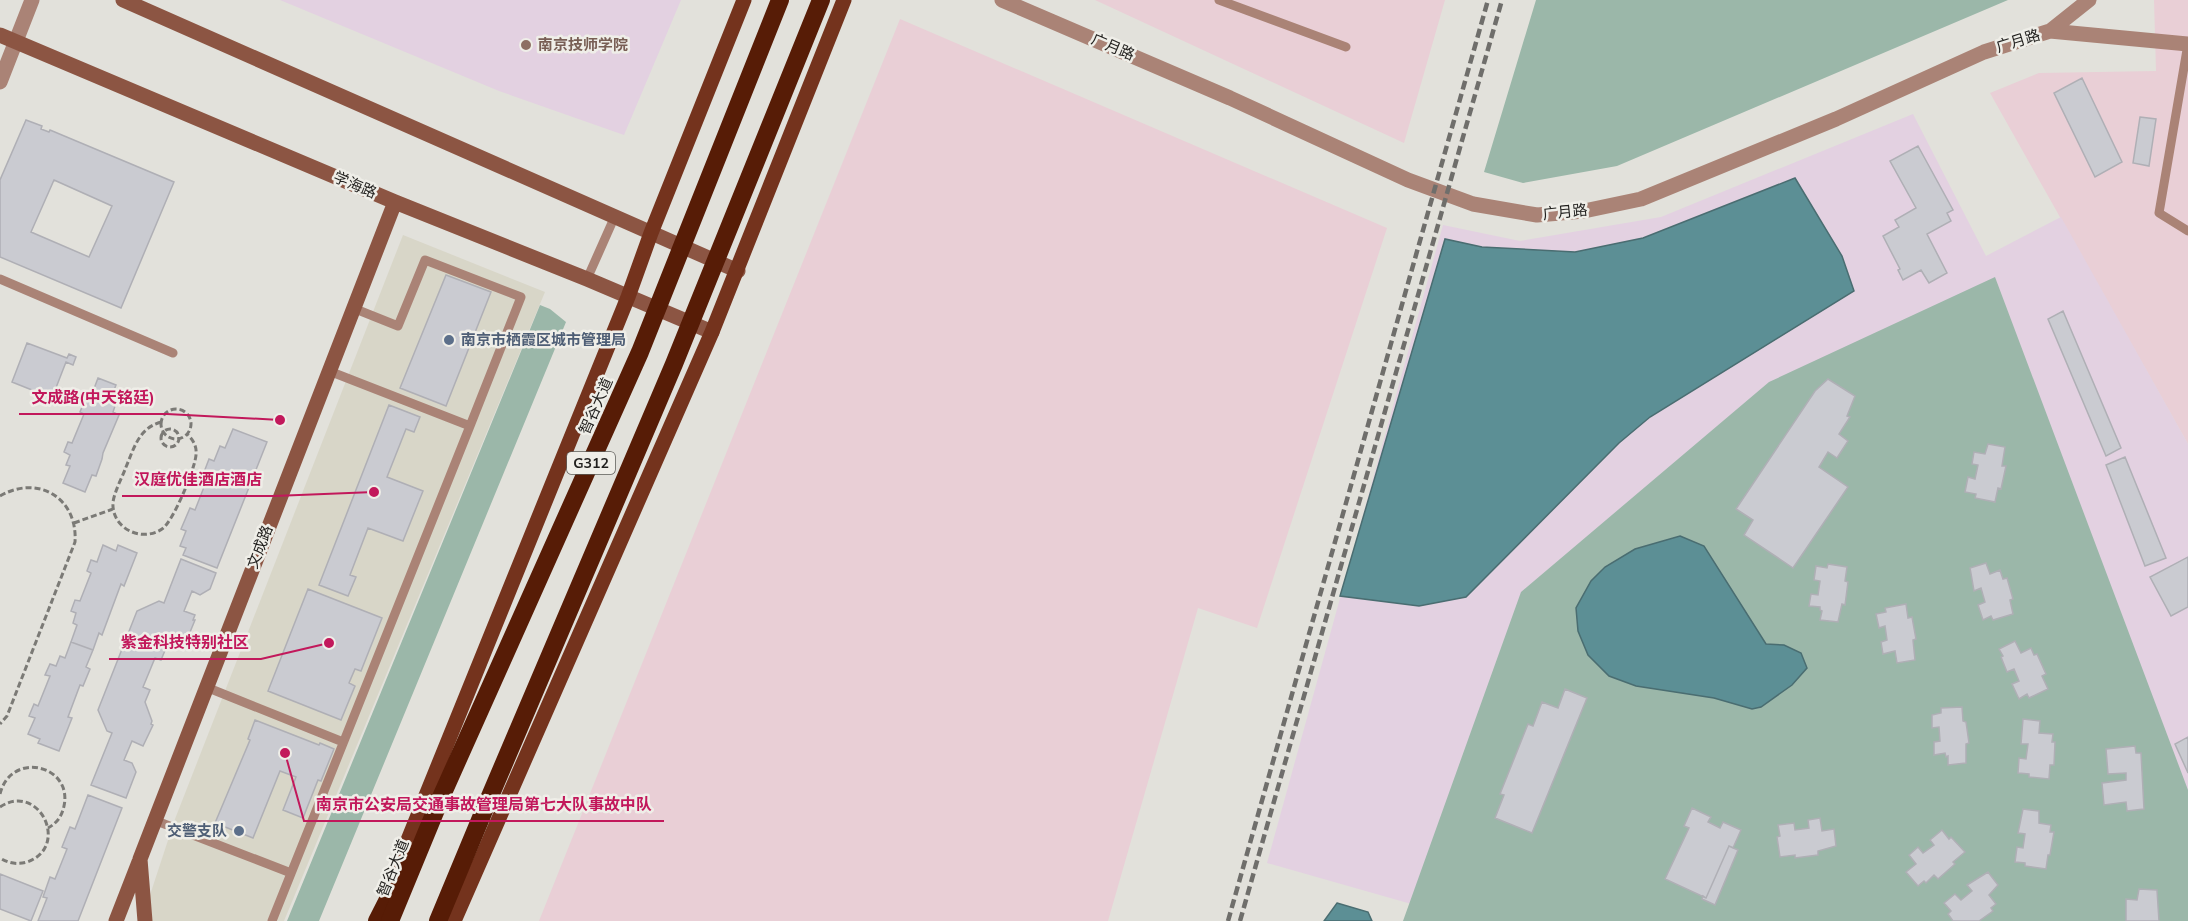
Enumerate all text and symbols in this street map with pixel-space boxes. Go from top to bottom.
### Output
street label: 广月路 [1994,25,2042,56]
street label: 广月路 [1089,29,1138,64]
place label: 南京技师学院 [538,35,628,54]
marker: 南京技师学院 [519,38,533,52]
street label: 学海路 [331,167,380,202]
street label: 广月路 [1542,200,1588,223]
place label: 南京市栖霞区城市管理局 [461,330,626,349]
marker: 南京市栖霞区城市管理局 [442,333,456,347]
street label: 智谷大道 [575,375,616,437]
callout: 文成路(中天铭廷) [19,380,167,414]
text: 文成路(中天铭廷) [31,387,155,407]
road number: G312 [567,452,615,474]
callout: 汉庭优佳酒店酒店 [122,462,274,496]
text: 汉庭优佳酒店酒店 [134,469,262,489]
street label: 文成路 [243,522,276,571]
callout: 紫金科技特别社区 [109,625,261,659]
text: 紫金科技特别社区 [121,632,249,652]
callout: 南京市公安局交通事故管理局第七大队事故中队 [304,787,664,821]
text: 南京市公安局交通事故管理局第七大队事故中队 [316,794,652,814]
place label: 交警支队 [167,821,227,840]
marker: 交警支队 [232,824,246,838]
street label: 智谷大道 [372,836,413,899]

